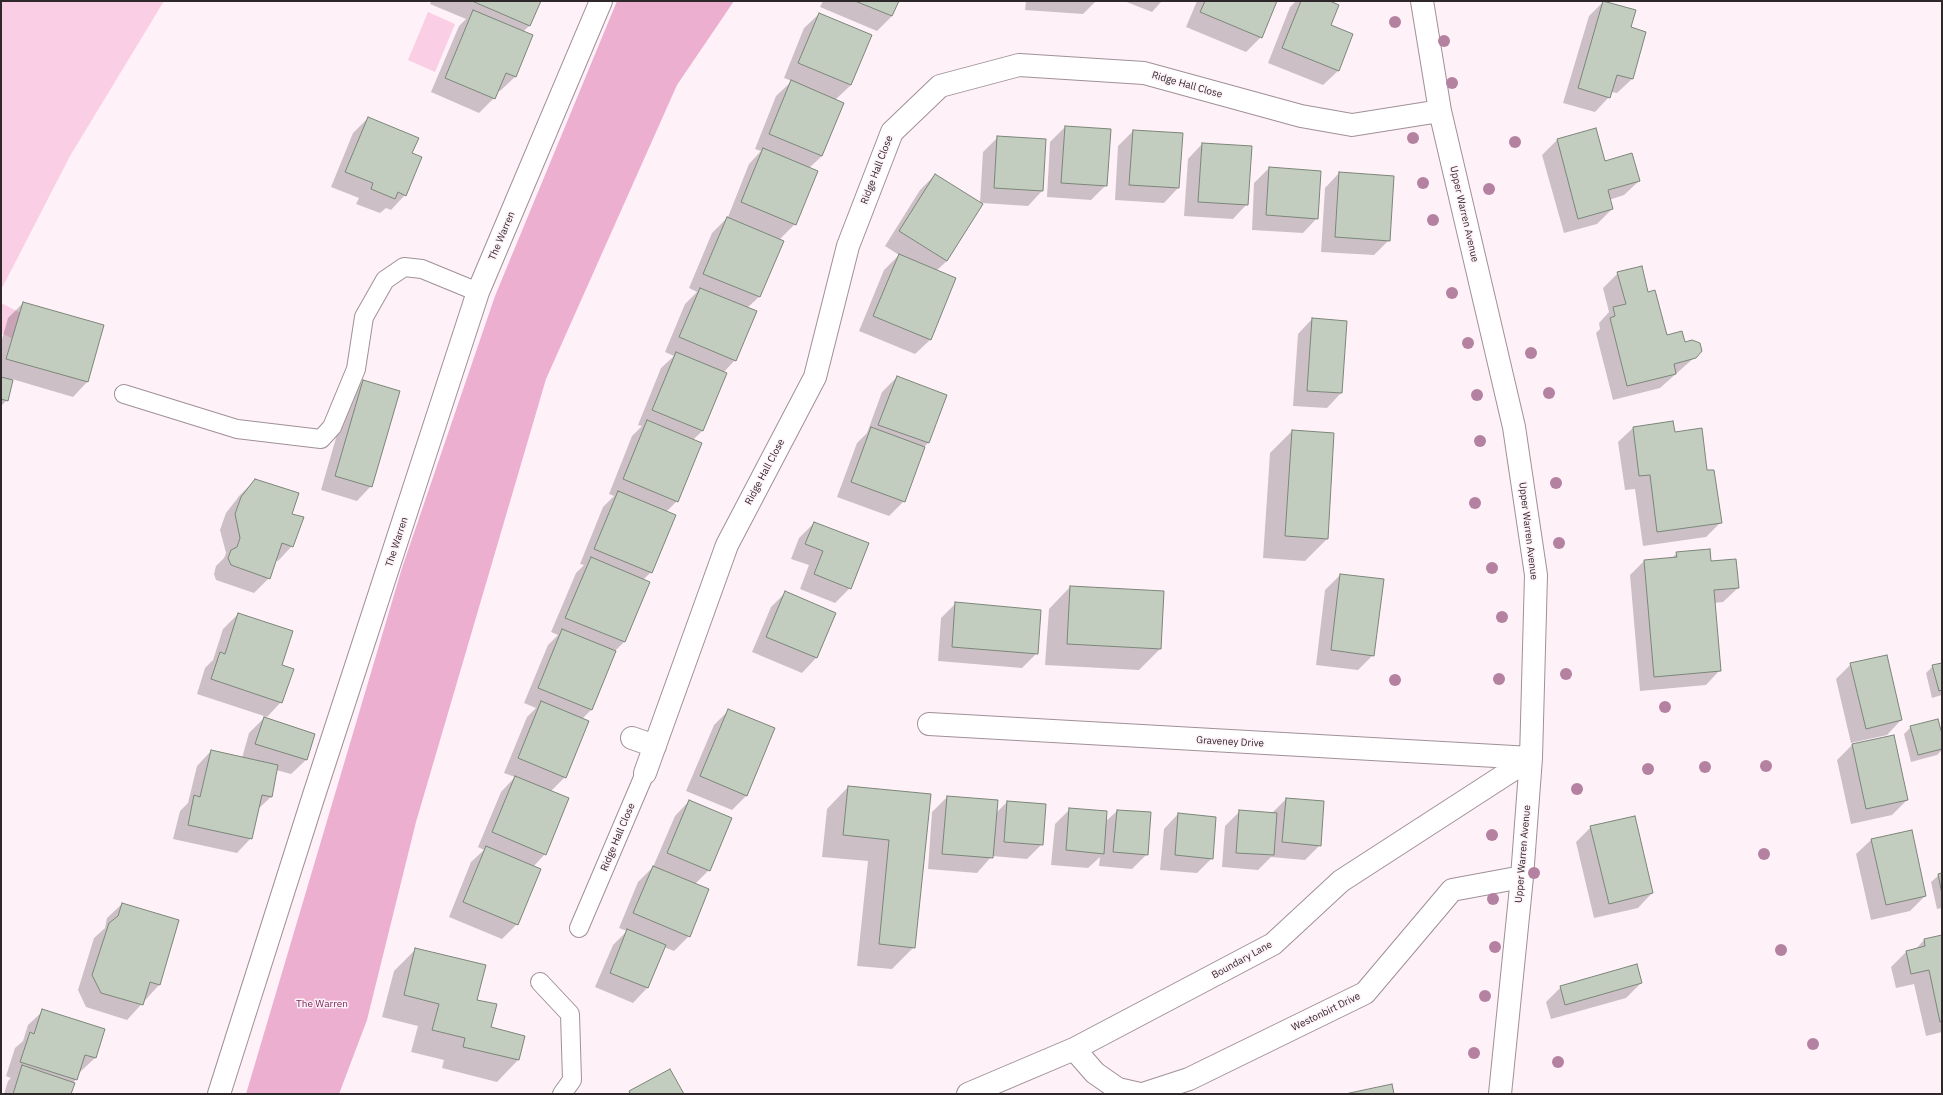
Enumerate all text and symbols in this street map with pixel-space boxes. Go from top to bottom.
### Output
street label: Ridge Hall Close [1150,69,1224,101]
street label: Ridge Hall Close [858,134,896,206]
street label: Upper Warren Avenue [1447,165,1481,263]
street label: The Warren [486,210,518,262]
street label: Ridge Hall Close [743,437,787,507]
street label: Upper Warren Avenue [1516,482,1540,580]
street label: The Warren [383,515,411,569]
street label: Graveney Drive [1196,734,1264,750]
street label: Ridge Hall Close [598,801,638,873]
street label: Upper Warren Avenue [1513,805,1533,903]
street label: Boundary Lane [1210,938,1274,982]
street label: Westonbirt Drive [1290,990,1362,1034]
park label: The Warren [296,998,348,1010]

